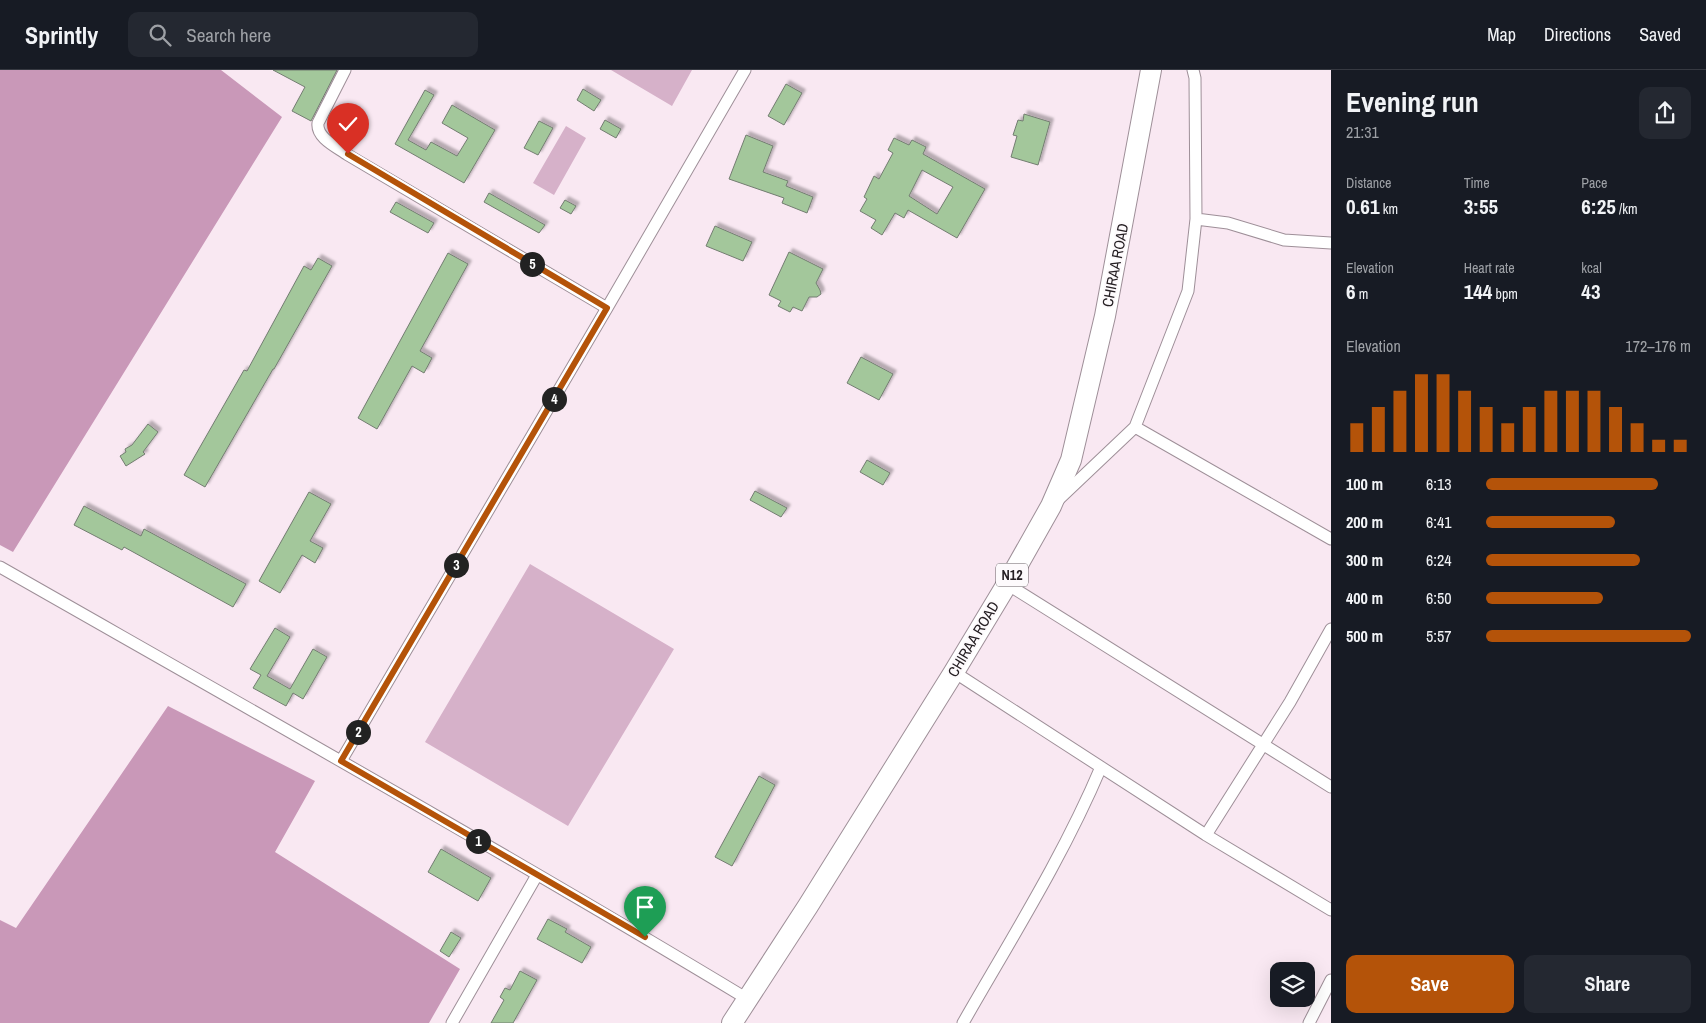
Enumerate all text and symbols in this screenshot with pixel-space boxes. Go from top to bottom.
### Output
search box [128,12,478,57]
text: Sprintly [25,19,98,51]
icon: search [146,21,174,49]
text: Search here [186,22,271,48]
text: Map [1487,22,1516,47]
text: Directions [1544,22,1611,47]
text: Saved [1639,22,1681,47]
text: Evening run [1346,83,1479,121]
button: share [1639,87,1691,139]
pin [327,103,369,154]
icon: check [334,110,362,138]
text: 21:31 [1346,121,1379,143]
text: Distance [1346,174,1391,192]
text: Time [1464,174,1490,192]
text: Pace [1581,174,1608,192]
text: 0.61 [1346,192,1380,221]
text: 3:55 [1464,192,1498,221]
text: 6:25 [1581,192,1616,221]
text: km [1380,200,1398,218]
text: /km [1616,200,1637,218]
street label: CHIRAA ROAD [1097,221,1133,309]
pin: 5 [520,252,544,276]
text: 5 [529,255,536,273]
text: Elevation [1346,259,1394,277]
text: Heart rate [1464,259,1515,277]
text: kcal [1581,259,1602,277]
text: 6 [1346,277,1356,306]
text: 144 [1464,277,1492,306]
text: 43 [1581,277,1600,306]
text: m [1356,285,1368,303]
text: bpm [1492,285,1518,303]
text: Elevation [1346,335,1401,357]
text: 172–176 m [1625,335,1691,357]
pin: 4 [542,386,566,412]
text: 4 [551,390,558,408]
text: 100 m [1346,473,1383,495]
text: 6:13 [1426,473,1452,495]
text: 200 m [1346,511,1383,533]
text: 6:41 [1426,511,1452,533]
text: 300 m [1346,549,1383,571]
text: 6:24 [1426,549,1452,571]
pin: 3 [444,552,468,578]
text: 3 [453,556,460,574]
road number: N12 [996,564,1028,586]
text: 400 m [1346,587,1383,609]
text: 6:50 [1426,587,1452,609]
street label: CHIRAA ROAD [942,597,1004,681]
text: 500 m [1346,625,1383,647]
text: 5:57 [1426,625,1452,647]
pin: 2 [346,720,370,744]
text: 2 [355,723,362,741]
pin: 1 [466,828,490,854]
text: 1 [475,832,482,850]
pin [624,886,666,937]
icon: arrive [631,893,659,921]
button: Save [1346,955,1514,1013]
button: Share [1524,955,1691,1013]
map controls [1270,962,1315,1007]
button: layers [1270,962,1315,1007]

